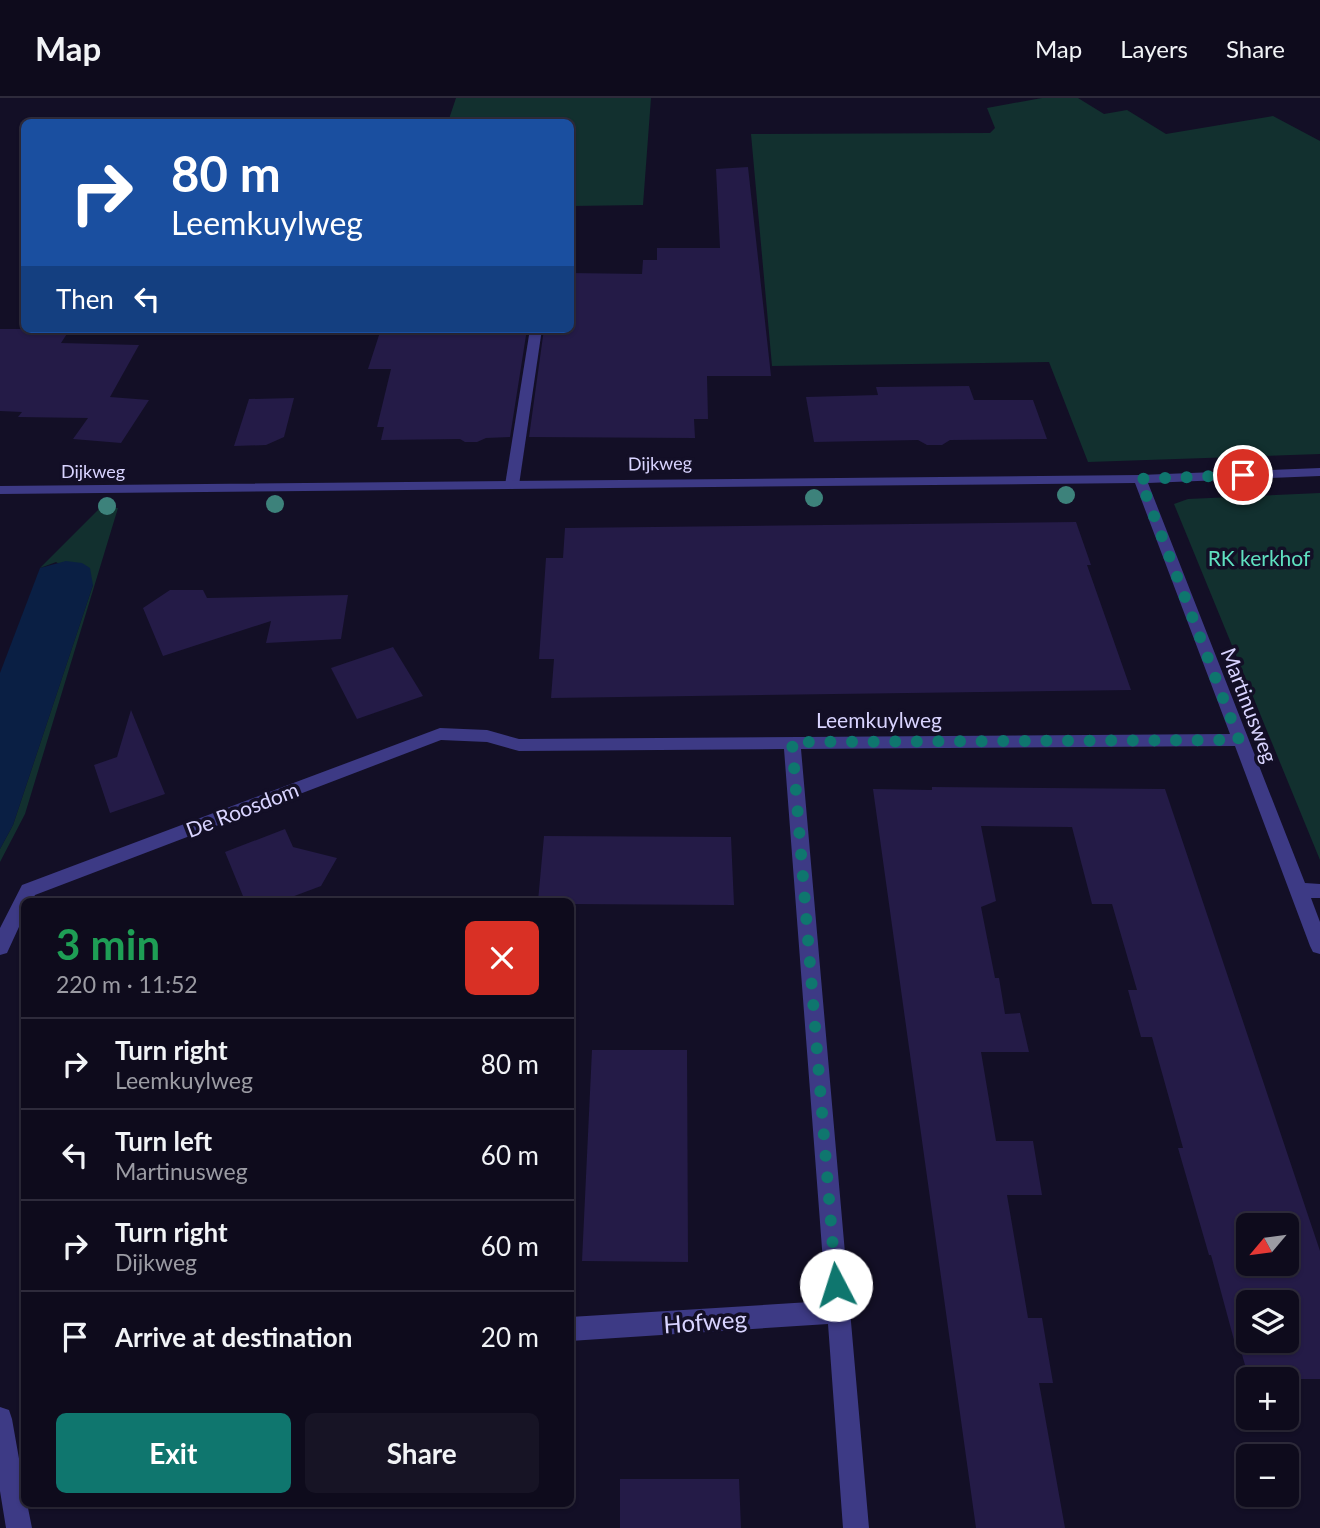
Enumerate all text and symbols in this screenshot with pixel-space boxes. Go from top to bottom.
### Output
text: Map [35,28,101,68]
text: Map [1035,34,1082,63]
text: Layers [1120,34,1188,63]
text: Share [1226,34,1285,63]
text: 80 m [171,144,281,202]
icon: right [56,147,147,238]
text: Leemkuylweg [171,203,363,242]
icon: left [128,280,166,318]
text: Then [56,283,114,315]
pin [1213,445,1273,505]
street label: Dijkweg [628,451,692,475]
icon: arrive [1224,456,1262,494]
street label: Dijkweg [61,460,125,482]
park label: RK kerkhof [1208,545,1311,570]
street label: Martinusweg [1217,644,1283,766]
street label: Leemkuylweg [816,707,942,732]
street label: De Roosdom [182,776,302,842]
text: 3 min [56,919,160,969]
button: close [465,921,539,995]
text: 220 m · 11:52 [56,970,198,998]
text: Turn right [115,1034,228,1066]
icon: right [56,1045,94,1083]
text: 80 m [481,1048,539,1080]
text: Leemkuylweg [115,1066,253,1094]
text: Turn left [115,1125,212,1157]
icon: left [56,1136,94,1174]
text: 60 m [481,1139,539,1171]
text: Martinusweg [115,1157,248,1185]
north arrow [1236,1213,1298,1276]
map controls [1236,1213,1299,1507]
text: Turn right [115,1216,228,1248]
icon: right [56,1227,94,1265]
text: 60 m [481,1230,539,1262]
text: Dijkweg [115,1248,197,1276]
position arrow [799,1248,873,1322]
button: layers [1236,1290,1299,1353]
street label: Hofweg [662,1304,748,1338]
icon: arrive [56,1318,94,1356]
text: Arrive at destination [115,1321,352,1353]
text: 20 m [481,1321,539,1353]
button: + [1236,1367,1299,1430]
button: Exit [56,1413,291,1493]
button: Share [305,1413,539,1493]
button: − [1236,1444,1299,1507]

